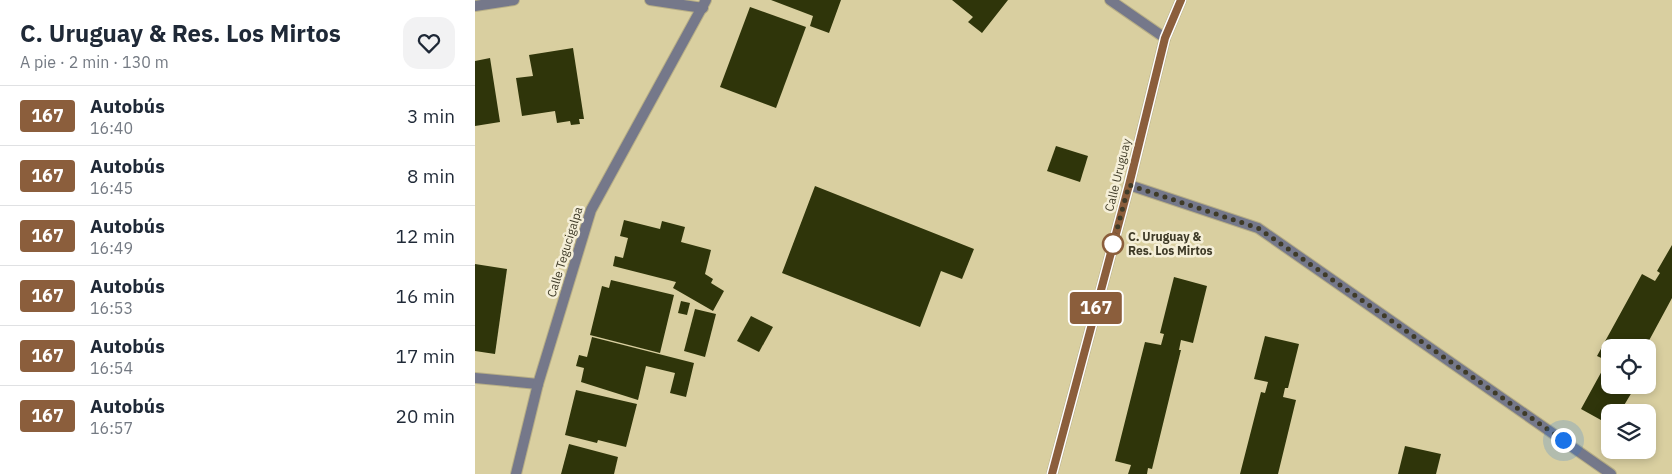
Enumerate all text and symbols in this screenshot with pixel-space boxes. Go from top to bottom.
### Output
text: C. Uruguay & Res. Los Mirtos [20,17,341,49]
button: heart [403,17,455,69]
text: A pie · 2 min · 130 m [20,52,169,72]
text: Autobús [90,94,165,118]
text: 167 [31,104,64,127]
text: 3 min [407,104,455,128]
text: 16:40 [90,118,133,138]
street label: Calle Uruguay [1101,137,1134,213]
text: Autobús [90,154,165,178]
text: 167 [31,164,64,187]
text: 8 min [407,164,455,188]
text: 16:45 [90,178,133,198]
street label: Calle Tegucigalpa [544,204,586,299]
text: Autobús [90,214,165,238]
text: 167 [31,224,64,247]
text: 12 min [396,224,455,248]
place label: C. Uruguay & Res. Los Mirtos [1128,229,1213,258]
marker: C. Uruguay & Res. Los Mirtos [1102,233,1124,255]
text: 16:49 [90,238,133,258]
text: Autobús [90,274,165,298]
text: 167 [31,284,64,307]
text: 16 min [396,284,455,308]
line badge: 167 [1067,292,1125,324]
text: 167 [1080,296,1112,319]
text: 16:53 [90,298,133,318]
text: Autobús [90,334,165,358]
map controls [1601,339,1656,459]
button: locate [1601,339,1656,394]
text: 167 [31,344,64,367]
text: 17 min [396,344,455,368]
text: 16:54 [90,358,133,378]
text: Autobús [90,394,165,418]
text: 167 [31,404,64,427]
text: 20 min [396,404,455,428]
button: layers [1601,404,1656,459]
text: 16:57 [90,418,133,438]
your location [1551,428,1576,453]

